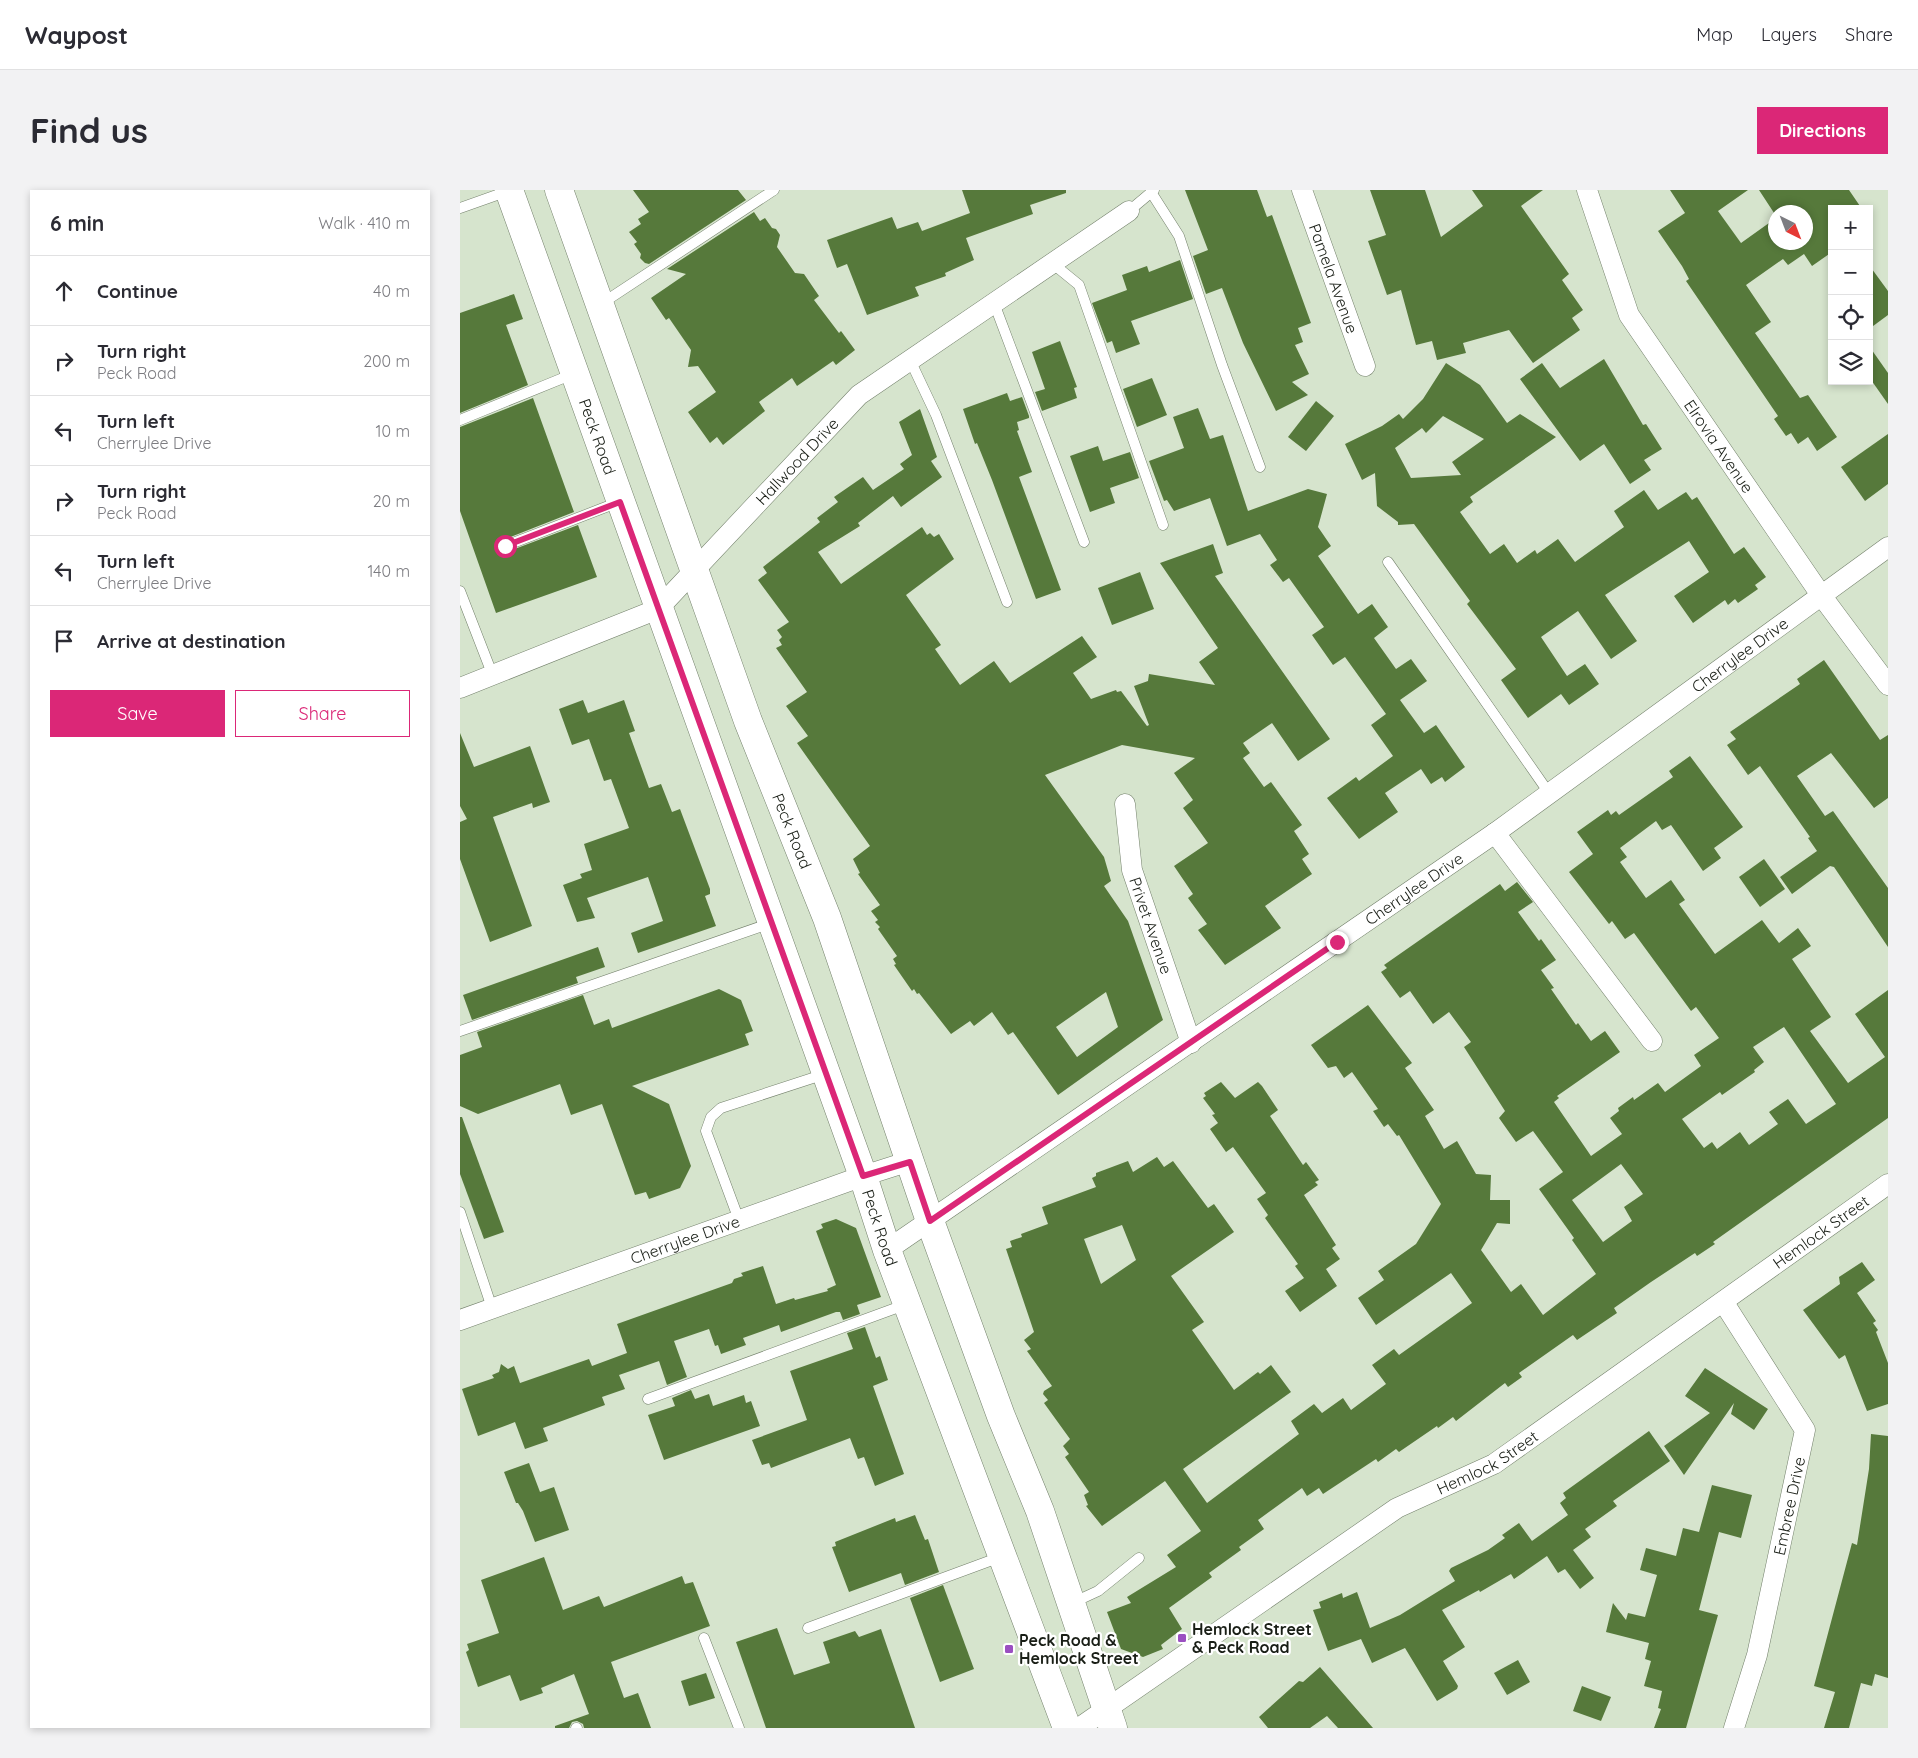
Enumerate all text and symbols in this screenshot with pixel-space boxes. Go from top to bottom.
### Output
text: Waypost [25,20,128,50]
text: Map [1696,23,1733,46]
text: Layers [1761,23,1817,46]
text: Share [1845,23,1893,46]
button: Directions [1757,107,1888,154]
text: Find us [30,108,148,152]
north arrow [1768,205,1813,250]
map controls [1828,205,1873,385]
button: + [1828,205,1873,250]
text: 6 min [50,210,104,236]
text: Walk · 410 m [318,213,410,233]
street label: Pamela Avenue [1305,221,1363,336]
button: − [1828,250,1873,295]
icon: ahead [50,277,78,305]
text: Continue [97,279,178,303]
text: 40 m [373,281,410,301]
button: locate [1828,295,1873,340]
text: Turn right [97,339,186,363]
button: layers [1828,340,1873,385]
icon: right [50,347,78,375]
text: 200 m [363,351,410,371]
text: Peck Road [97,363,176,383]
street label: Peck Road [575,396,620,477]
street label: Elrovia Avenue [1680,396,1758,497]
text: Turn left [97,409,175,433]
street label: Hallwood Drive [751,413,843,509]
icon: left [50,417,78,445]
text: 10 m [376,421,410,441]
text: Cherrylee Drive [97,433,211,453]
text: Turn right [97,479,186,503]
icon: right [50,487,78,515]
text: 20 m [373,491,410,511]
text: Peck Road [97,503,176,523]
route start [494,535,517,558]
text: Turn left [97,549,175,573]
icon: left [50,557,78,585]
text: 140 m [367,561,410,581]
text: Cherrylee Drive [97,573,211,593]
street label: Cherrylee Drive [1688,613,1792,697]
icon: arrive [50,627,78,655]
text: Arrive at destination [97,629,286,653]
button: Save [50,690,225,737]
button: Share [235,690,410,737]
street label: Peck Road [768,790,816,871]
street label: Cherrylee Drive [1361,848,1467,929]
street label: Privet Avenue [1125,874,1177,977]
route end [1326,931,1349,954]
street label: Peck Road [858,1187,902,1269]
street label: Hemlock Street [1769,1191,1873,1273]
street label: Cherrylee Drive [628,1211,742,1268]
street label: Hemlock Street [1434,1426,1542,1499]
street label: Embree Drive [1769,1455,1809,1557]
place label: Hemlock Street & Peck Road [1192,1619,1312,1657]
place label: Peck Road & Hemlock Street [1019,1630,1139,1668]
marker: Hemlock Street & Peck Road [1176,1632,1188,1644]
marker: Peck Road & Hemlock Street [1003,1643,1015,1655]

